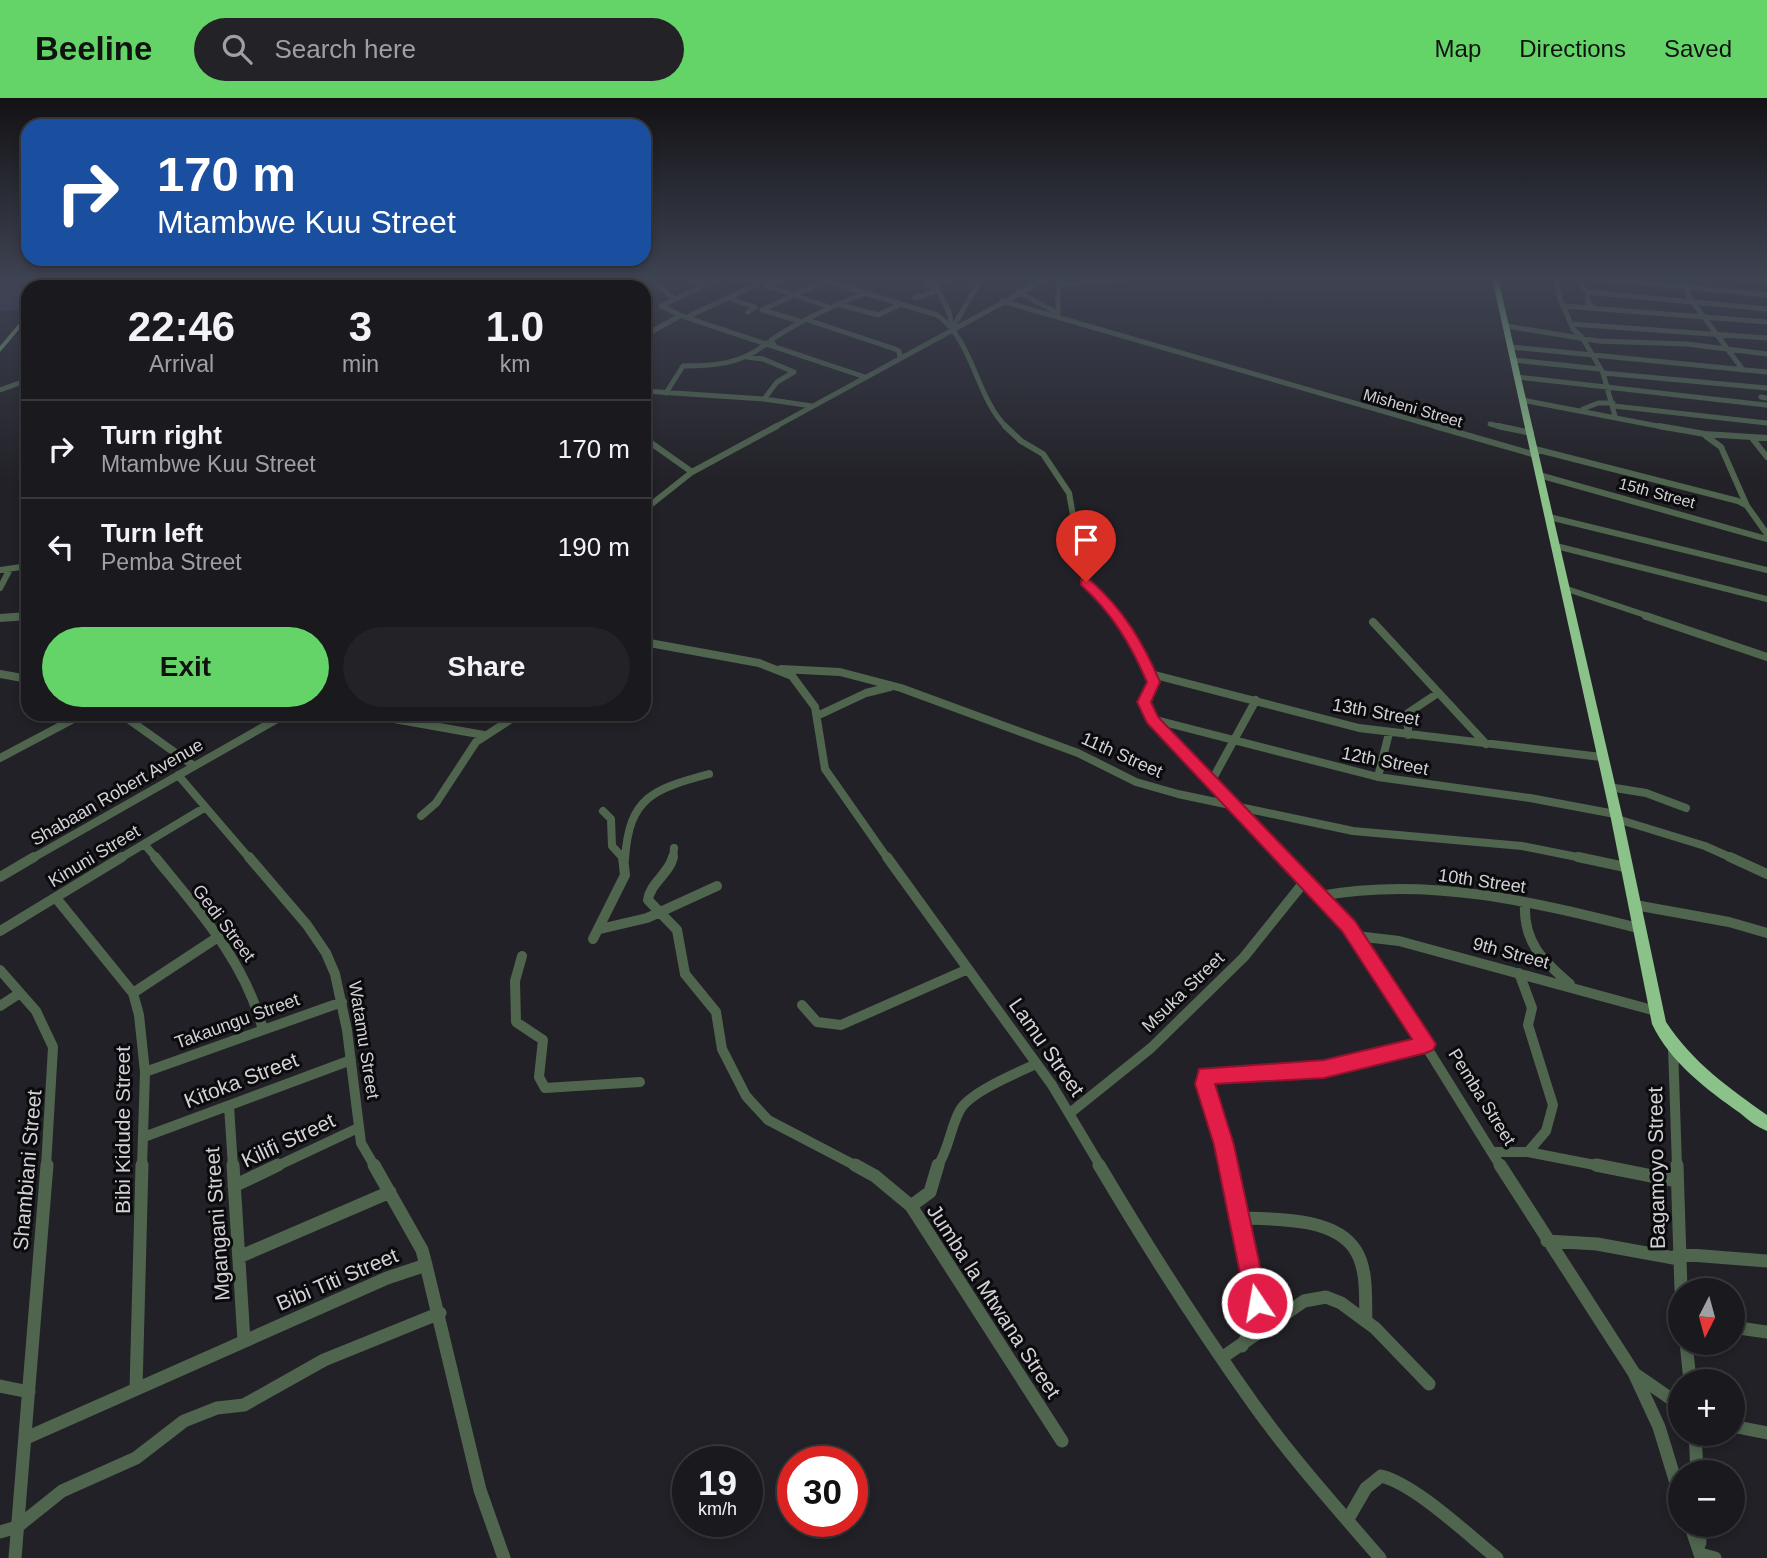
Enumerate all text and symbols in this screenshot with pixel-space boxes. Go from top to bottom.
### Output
search box [194,18,684,81]
text: Beeline [35,30,152,67]
icon: search [218,30,256,68]
text: Search here [274,34,416,64]
text: Map [1435,35,1481,62]
text: Directions [1519,35,1626,62]
text: Saved [1664,35,1732,62]
icon: right [42,147,133,238]
text: 170 m [157,147,296,201]
text: Mtambwe Kuu Street [157,204,456,240]
text: 22:46 [128,303,235,350]
text: 3 [349,303,372,350]
text: 1.0 [486,303,544,350]
text: Arrival [149,351,214,377]
text: min [342,351,379,377]
text: km [500,351,530,377]
street label: Misheni Street [1362,386,1465,430]
text: Turn right [101,420,222,450]
icon: right [42,430,80,468]
text: 170 m [558,434,630,464]
text: Mtambwe Kuu Street [101,451,316,477]
street label: 15th Street [1617,475,1698,511]
pin [1056,510,1116,582]
text: Turn left [101,518,203,548]
icon: arrive [1067,521,1105,559]
icon: left [42,528,80,566]
text: 190 m [558,532,630,562]
text: Pemba Street [101,549,242,575]
button: Exit [42,627,329,707]
button: Share [343,627,630,707]
street label: 13th Street [1331,695,1421,729]
street label: 11th Street [1078,728,1166,782]
street label: Shabaan Robert Avenue [27,734,207,850]
street label: 12th Street [1340,743,1430,779]
street label: Kinuni Street [45,821,143,891]
street label: 10th Street [1437,865,1527,897]
street label: Gedi Street [189,881,259,965]
street label: 9th Street [1471,933,1551,973]
street label: Msuka Street [1138,948,1228,1036]
street label: Watamu Street [345,979,383,1101]
street label: Takaungu Street [172,989,302,1053]
street label: Lamu Street [1005,994,1089,1101]
street label: Pemba Street [1444,1045,1520,1149]
street label: Bibi Kidude Street [111,1046,134,1214]
street label: Kitoka Street [181,1048,301,1112]
street label: Bagamoyo Street [1643,1087,1669,1249]
street label: Shambiani Street [9,1089,45,1251]
street label: Kilifi Street [238,1108,338,1172]
street label: Mgangani Street [200,1146,234,1302]
street label: Jumba la Mtwana Street [923,1200,1065,1402]
street label: Bibi Titi Street [273,1243,401,1315]
position arrow [1220,1266,1294,1340]
north arrow [1668,1278,1745,1354]
map controls [1668,1278,1745,1537]
button: + [1668,1369,1745,1446]
speed limit sign: 30 [777,1446,868,1537]
button: − [1668,1460,1745,1537]
text: 19 [698,1463,737,1502]
text: km/h [698,1499,737,1519]

